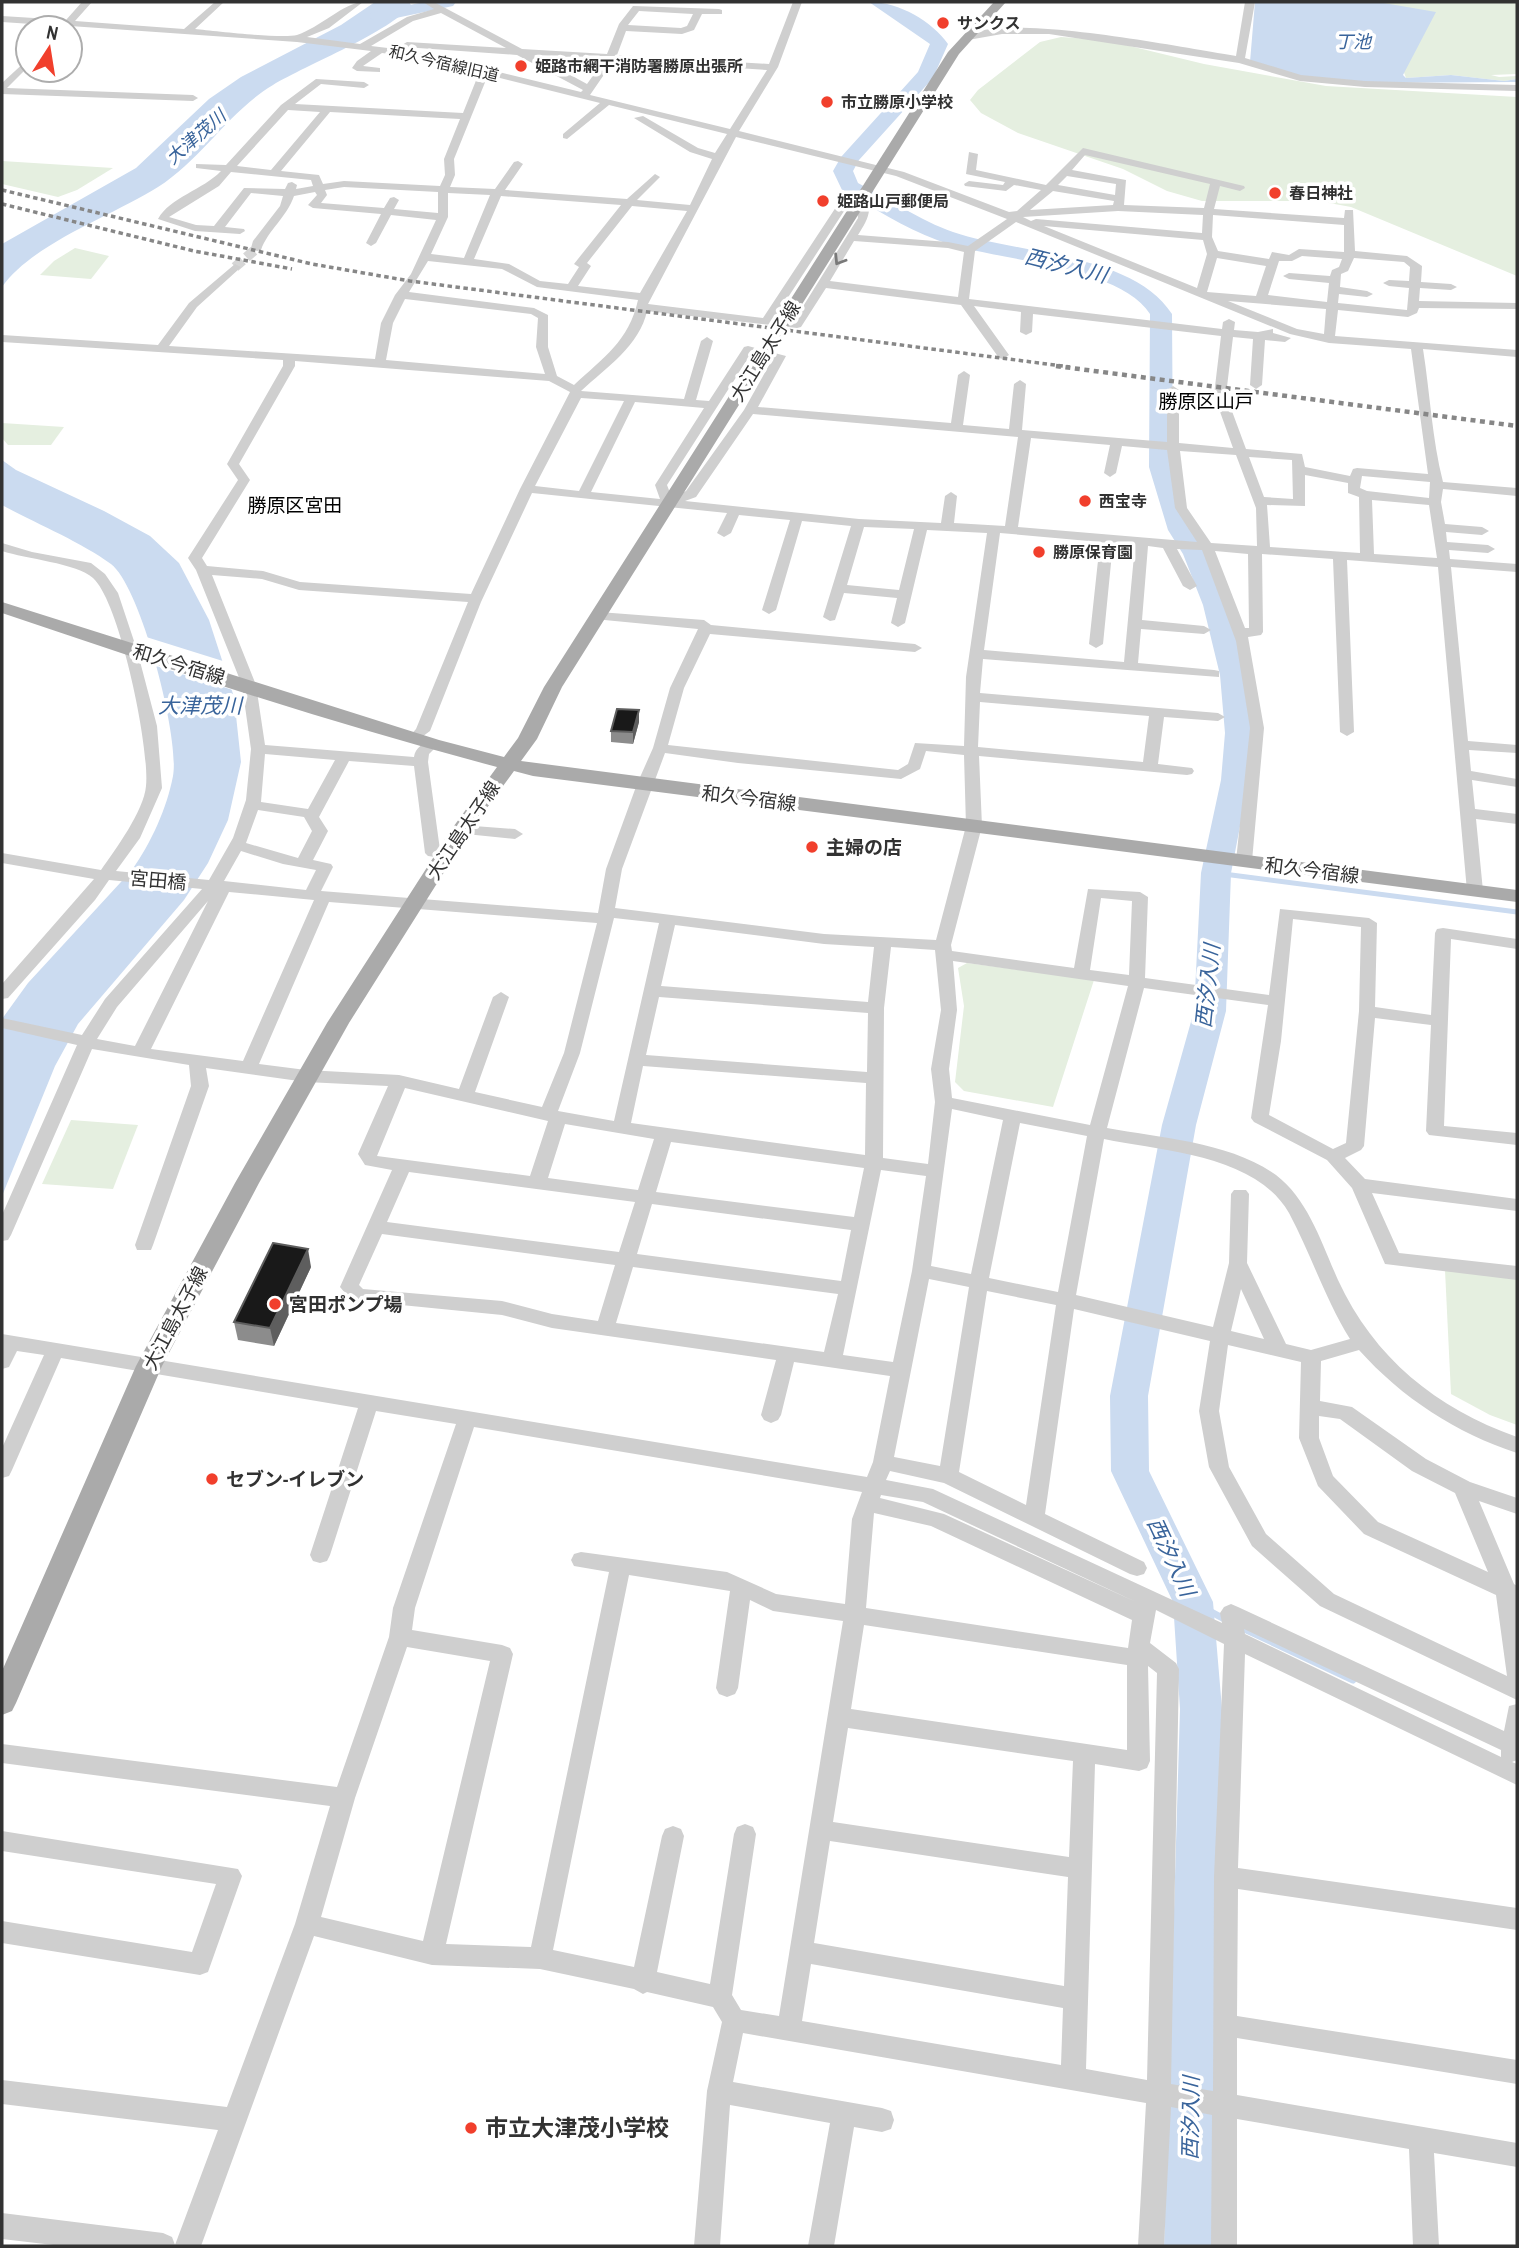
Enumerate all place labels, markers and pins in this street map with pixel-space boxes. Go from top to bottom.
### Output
place label: サンクス [957,12,1021,34]
marker: サンクス [935,15,951,31]
place label: 姫路市網干消防署勝原出張所 [535,55,743,77]
marker: 姫路市網干消防署勝原出張所 [513,58,529,74]
place label: 市立勝原小学校 [841,91,953,113]
marker: 市立勝原小学校 [819,94,835,110]
place label: 春日神社 [1289,182,1353,204]
marker: 春日神社 [1267,185,1283,201]
place label: 姫路山戸郵便局 [837,190,949,212]
marker: 姫路山戸郵便局 [815,193,831,209]
place label: 西宝寺 [1099,490,1147,512]
marker: 西宝寺 [1077,493,1093,509]
place label: 勝原保育園 [1053,541,1133,563]
marker: 勝原保育園 [1031,544,1047,560]
place label: 主婦の店 [826,834,902,860]
marker: 主婦の店 [804,839,820,855]
place label: 宮田ポンプ場 [289,1291,402,1317]
marker: 宮田ポンプ場 [267,1296,283,1312]
place label: セブン-イレブン [226,1466,364,1492]
marker: セブン-イレブン [204,1471,220,1487]
place label: 市立大津茂小学校 [485,2112,669,2143]
marker: 市立大津茂小学校 [463,2120,479,2136]

